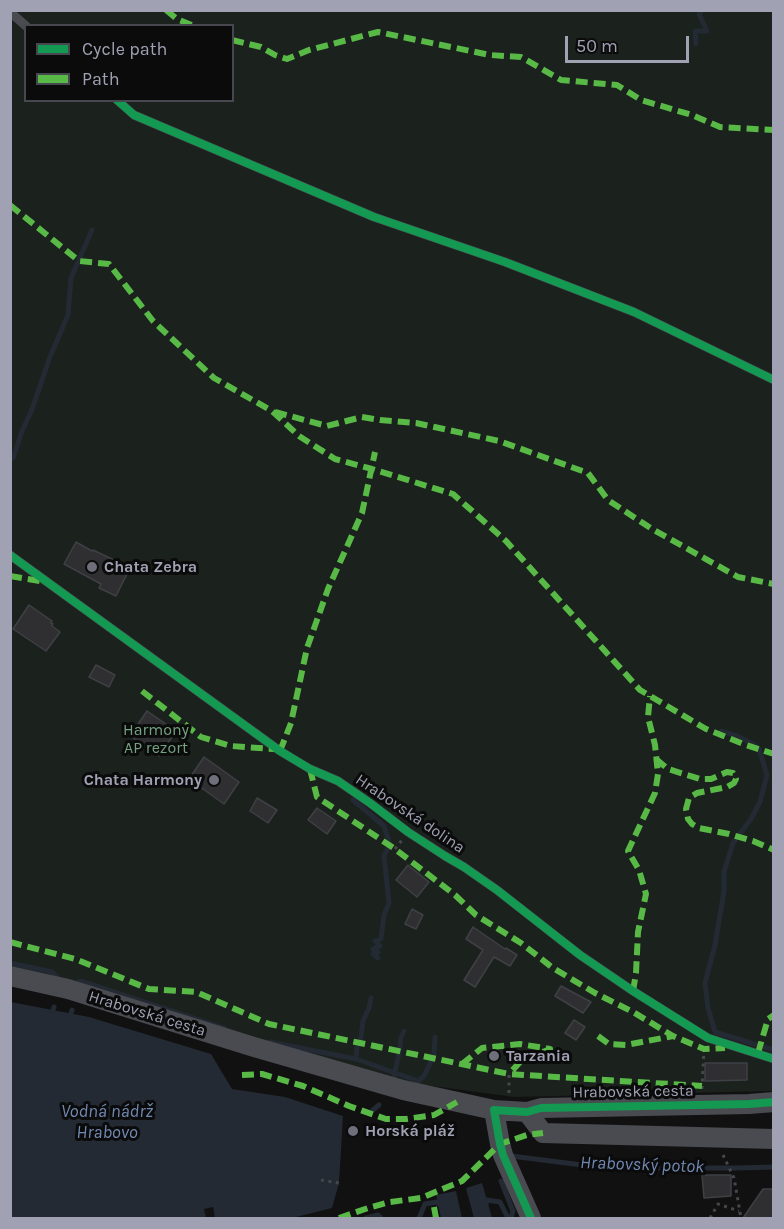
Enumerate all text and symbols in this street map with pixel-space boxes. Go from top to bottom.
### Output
legend [24,24,234,102]
scale bar [568,24,692,62]
text: 50 m [576,35,618,57]
text: Cycle path [82,38,167,60]
text: Path [82,68,120,90]
place label: Chata Zebra [104,557,197,577]
marker: Chata Zebra [85,560,99,574]
park label: Harmony AP rezort [123,720,189,758]
place label: Chata Harmony [84,770,202,790]
street label: Hrabovská dolina [352,770,468,858]
marker: Chata Harmony [207,773,221,787]
street label: Hrabovská cesta [86,987,208,1041]
place label: Tarzania [506,1046,570,1066]
marker: Tarzania [487,1049,501,1063]
street label: Hrabovská cesta [572,1081,694,1103]
water label: Vodná nádrž Hrabovo [61,1101,153,1144]
place label: Horská pláž [365,1121,455,1141]
marker: Horská pláž [346,1124,360,1138]
water label: Hrabovský potok [580,1152,704,1178]

